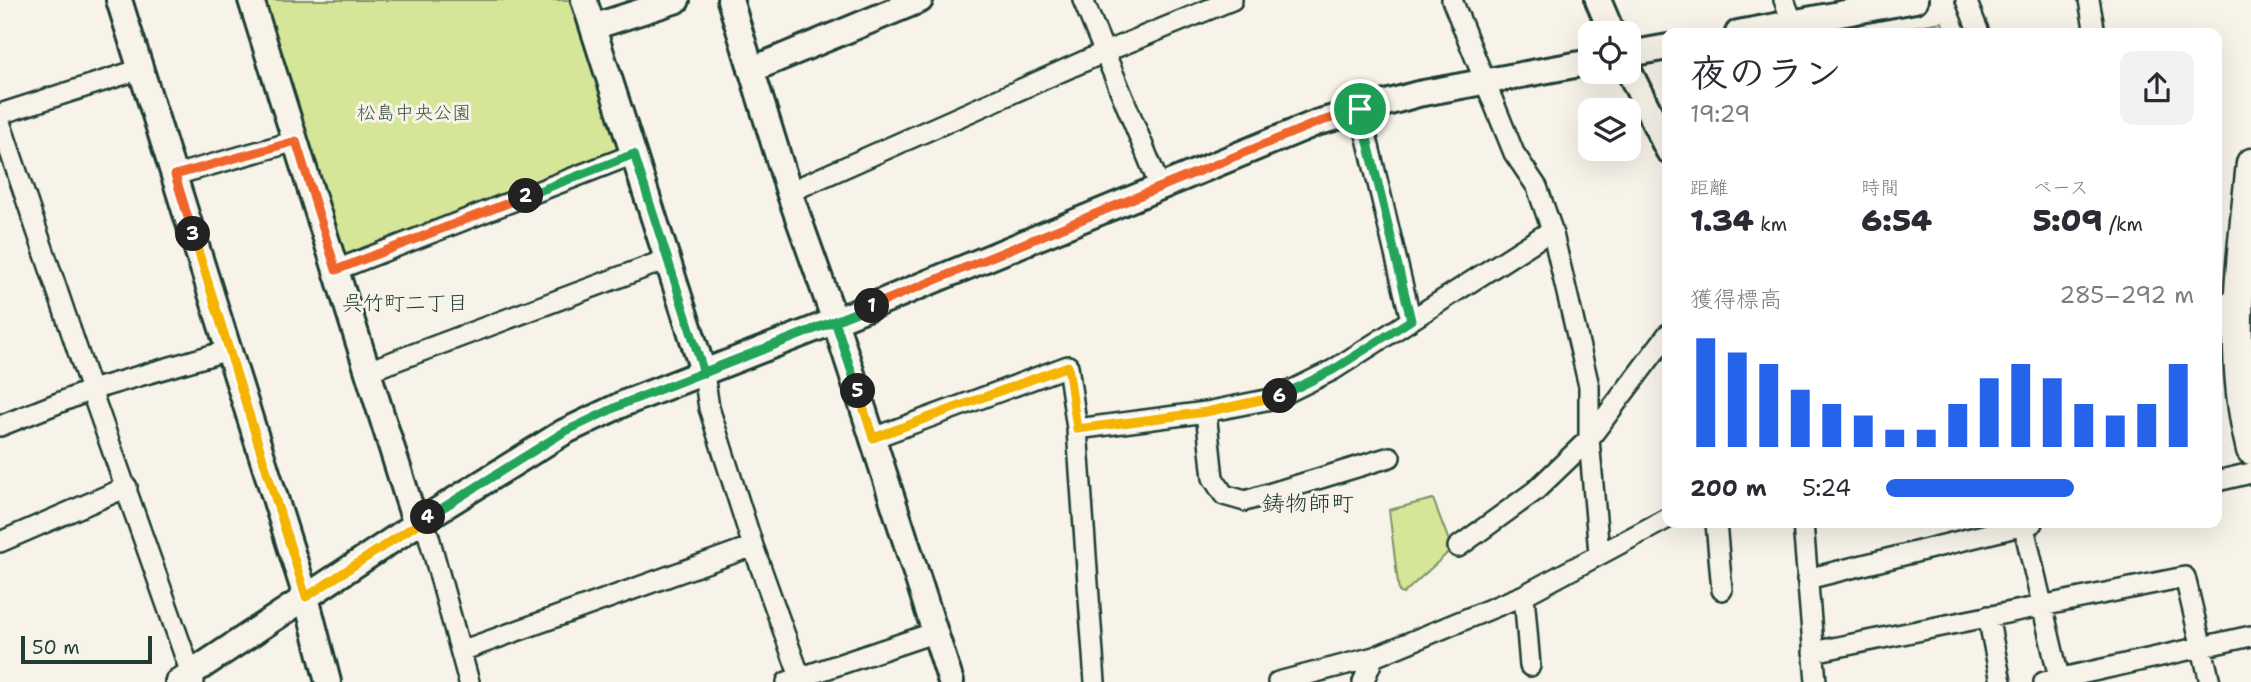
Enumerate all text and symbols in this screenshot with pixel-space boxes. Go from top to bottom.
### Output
map controls [1578,21,1641,161]
button: locate [1578,21,1641,84]
text: 夜のラン [1690,47,1842,98]
button: share [2120,51,2194,125]
pin [1330,79,1390,139]
icon: arrive [1341,90,1379,128]
button: layers [1578,98,1641,161]
text: 19:29 [1690,99,1750,129]
park label: 松島中央公園 [357,100,471,125]
text: 距離 [1690,175,1728,200]
text: 時間 [1861,175,1899,200]
text: ペース [2033,175,2089,200]
pin: 2 [508,178,544,214]
text: 2 [519,183,532,208]
text: 1.34 [1690,200,1754,241]
text: 6:54 [1861,200,1932,241]
text: 5:09 [2033,200,2103,241]
text: km [1754,212,1787,237]
text: /km [2103,212,2143,237]
pin: 3 [176,216,210,252]
text: 3 [186,221,199,246]
text: 285–292 m [2059,280,2194,310]
text: 獲得標高 [1690,284,1782,314]
pin: 1 [854,288,890,324]
district label: 呉竹町二丁目 [342,289,468,317]
text: 1 [867,293,876,318]
pin: 5 [840,374,876,408]
text: 5 [852,378,863,403]
pin: 6 [1262,378,1298,414]
text: 6 [1273,383,1286,408]
text: 200 m [1690,473,1767,503]
text: 5:24 [1802,473,1851,503]
district label: 鋳物師町 [1262,488,1354,518]
pin: 4 [410,500,446,534]
text: 4 [421,504,434,529]
scale bar [21,633,152,665]
text: 50 m [32,635,80,660]

